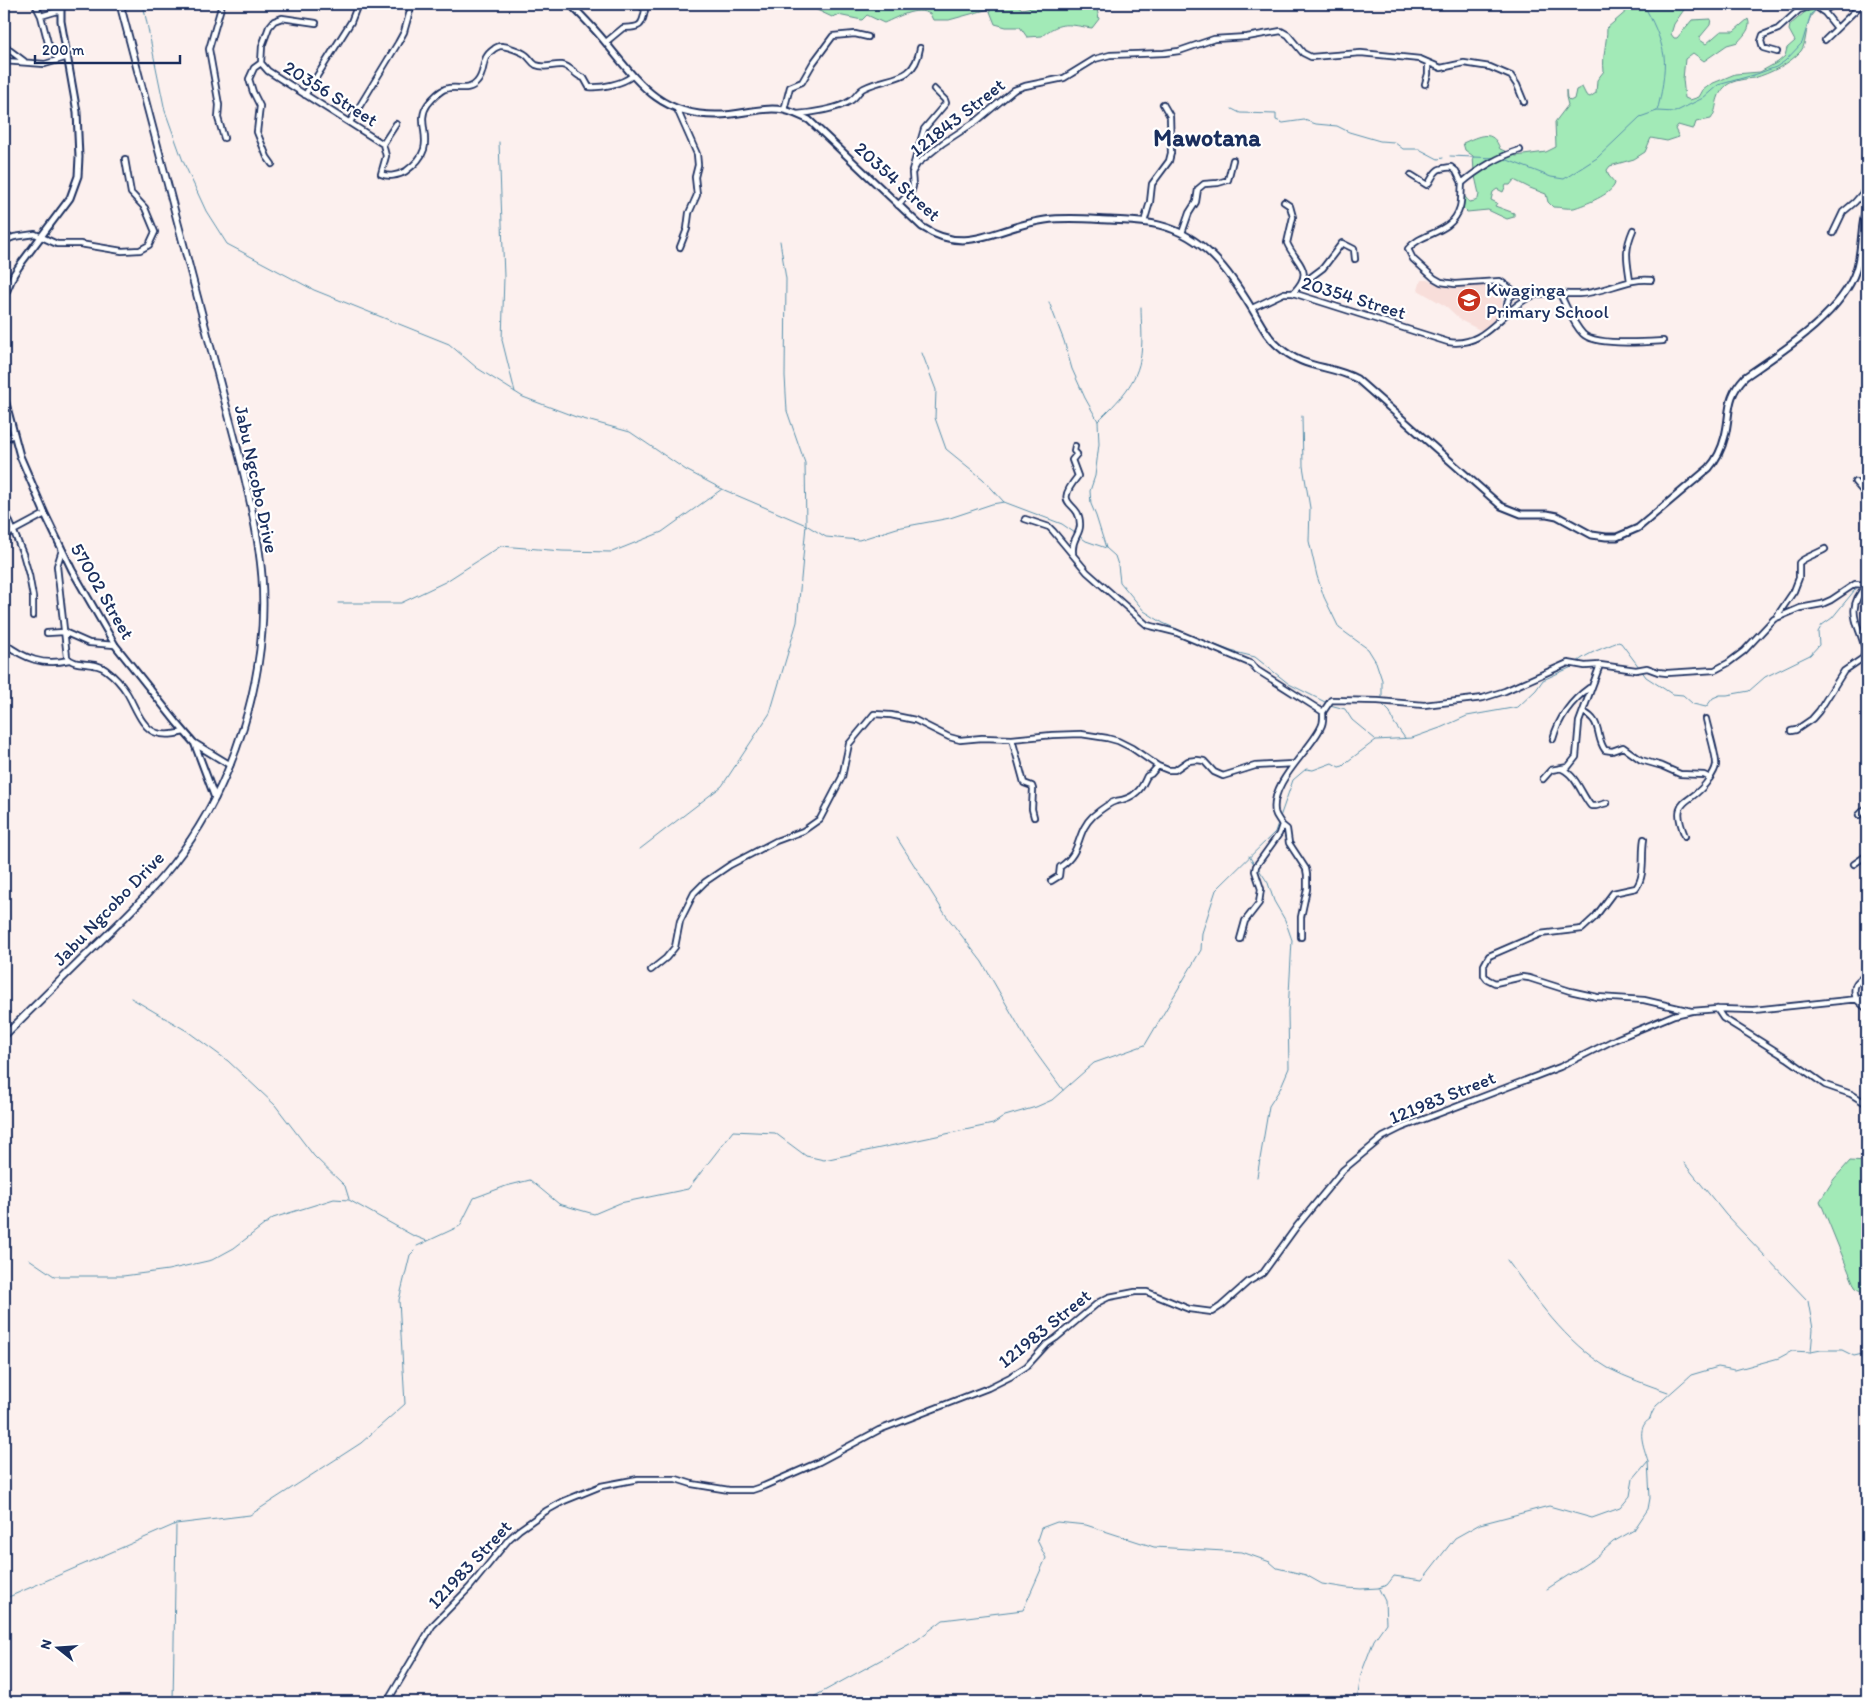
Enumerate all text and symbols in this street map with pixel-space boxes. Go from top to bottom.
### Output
scale bar [35,32,180,64]
text: 200 m [42,41,85,59]
street label: 20356 Street [279,55,382,131]
street label: 121843 Street [905,73,1009,162]
district label: Mawotana [1153,123,1261,152]
street label: 20354 Street [850,137,945,226]
street label: 20354 Street [1299,271,1409,324]
place label: Kwaginga Primary School [1486,278,1609,323]
school or university icon: Kwaginga Primary School [1456,287,1482,313]
street label: Jabu Ngcobo Drive [230,403,283,555]
street label: 57002 Street [66,539,139,643]
street label: Jabu Ngcobo Drive [48,846,169,971]
street label: 121983 Street [1386,1066,1499,1129]
street label: 121983 Street [993,1284,1095,1373]
street label: 121983 Street [422,1515,516,1613]
north arrow [32,1624,82,1674]
text: N [37,1637,56,1651]

